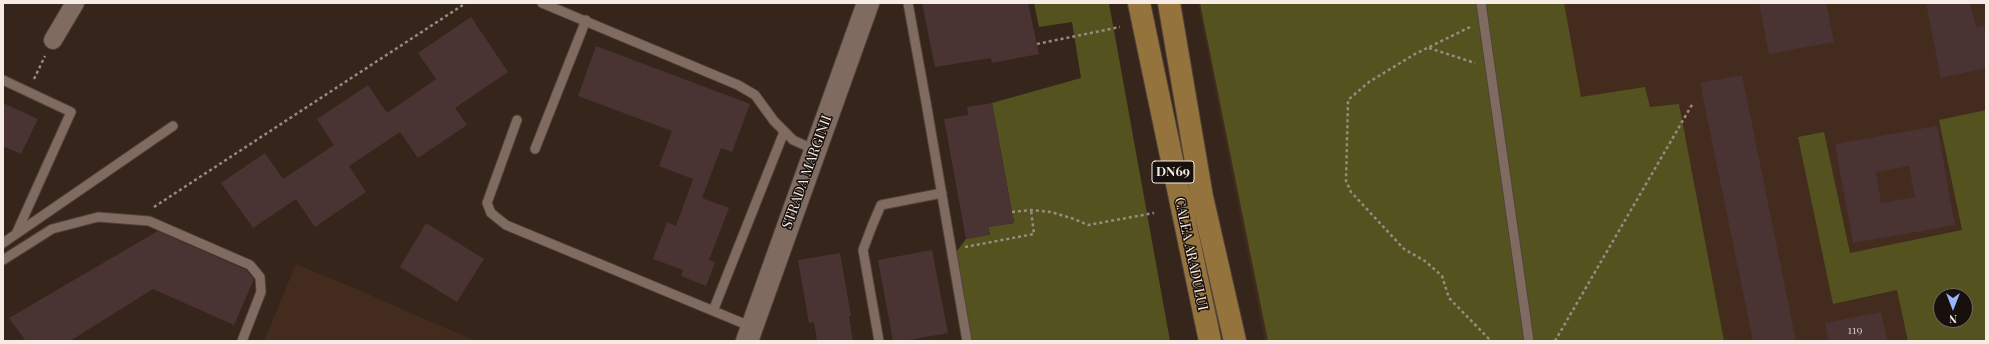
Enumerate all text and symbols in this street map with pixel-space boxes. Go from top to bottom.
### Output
street label: STRADA MARGINII [779,113,835,231]
road number: DN69 [1152,161,1194,183]
street label: CALEA ARADULUI [1171,196,1211,312]
north arrow [1933,288,1973,328]
text: N [1949,312,1957,327]
house number: 119 [1848,323,1862,337]

